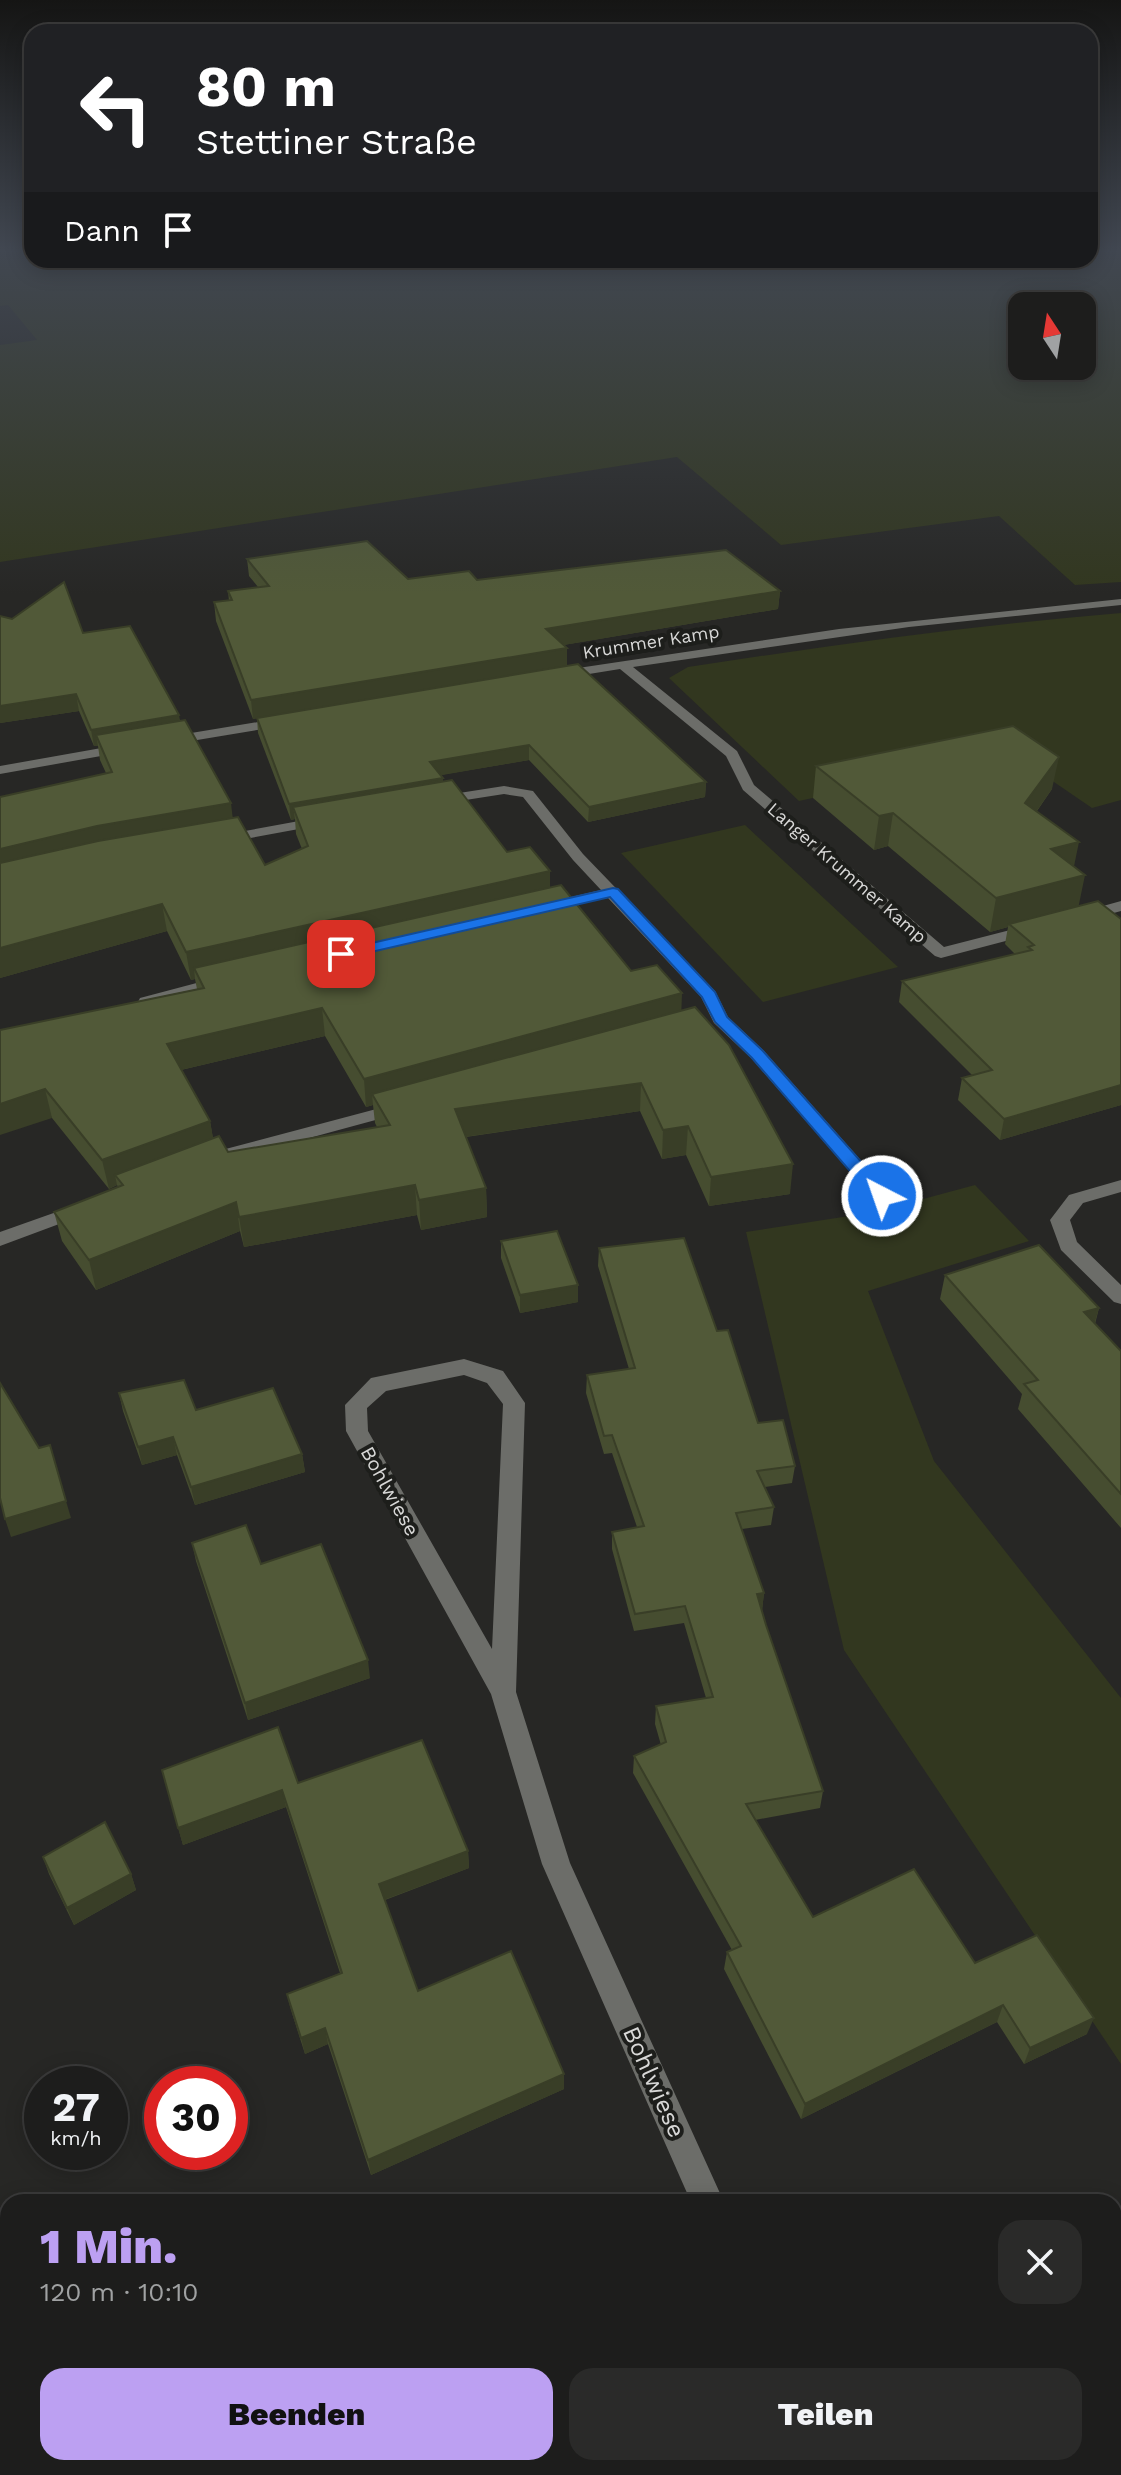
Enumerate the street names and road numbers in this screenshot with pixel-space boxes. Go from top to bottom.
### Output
street label: Krummer Kamp [581,620,721,663]
street label: Langer Krummer Kamp [764,798,931,947]
street label: Bohlwiese [356,1442,424,1540]
street label: Bohlwiese [617,2022,691,2142]

